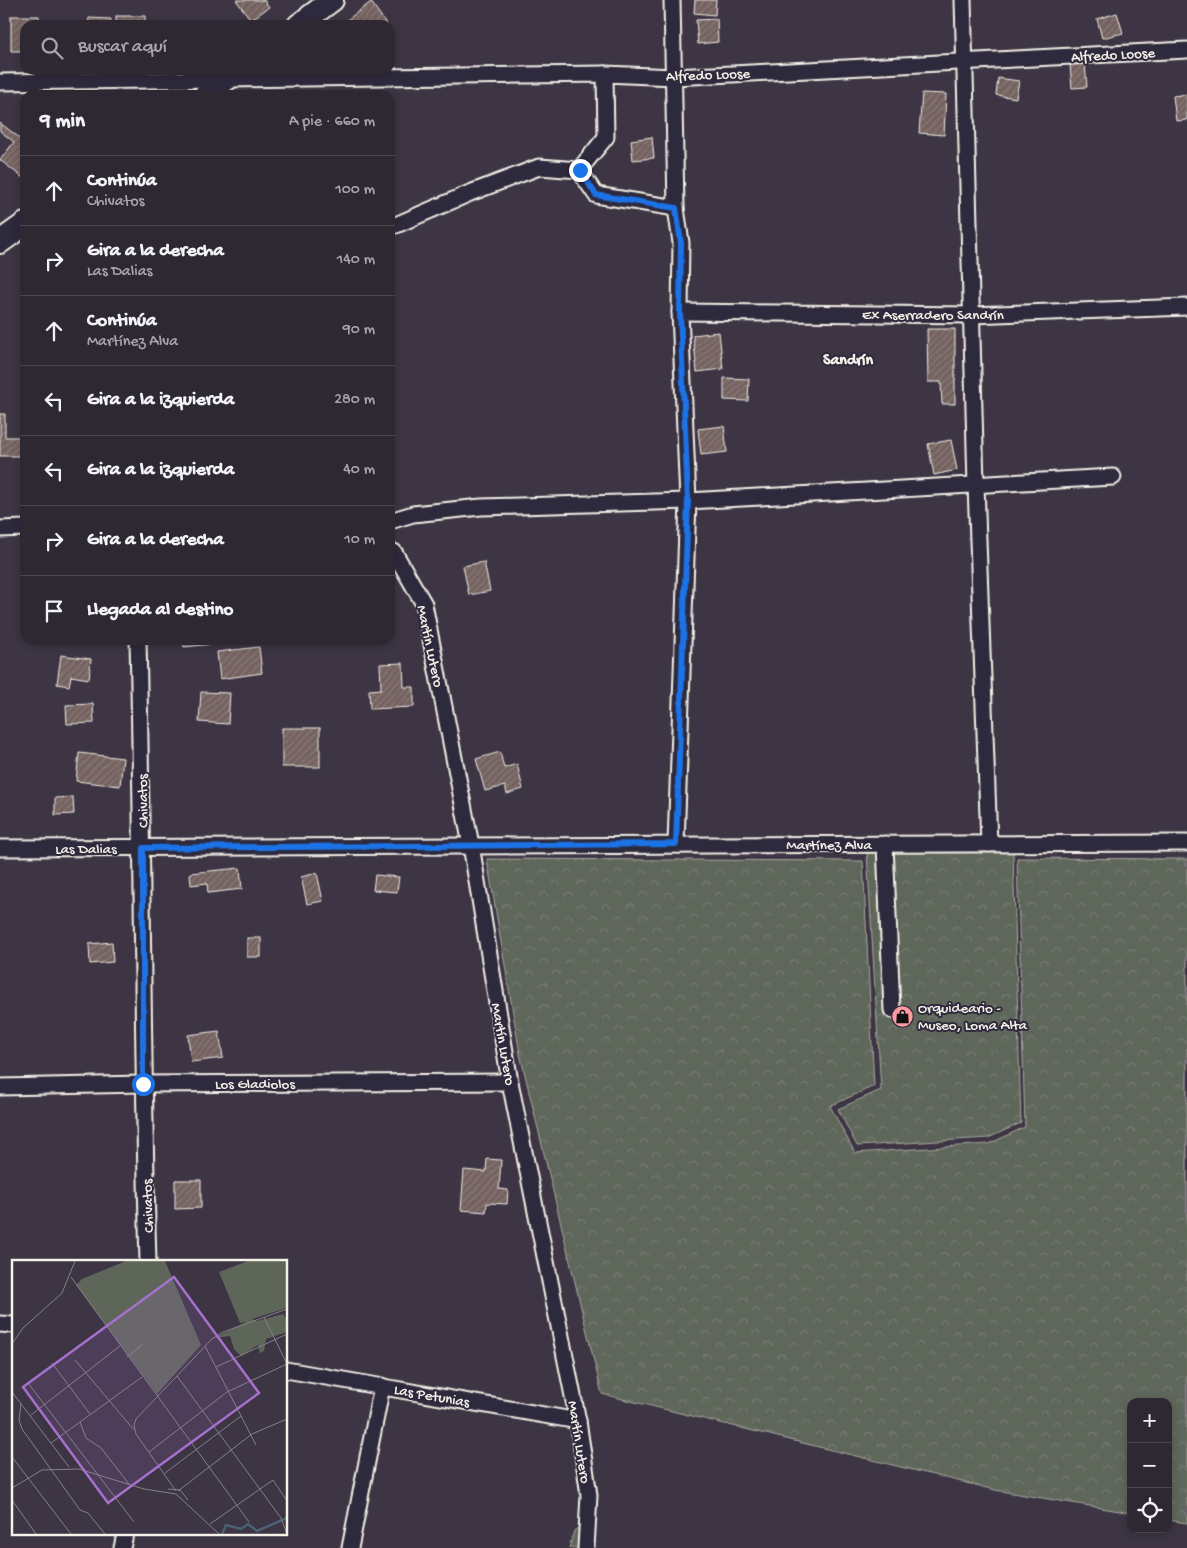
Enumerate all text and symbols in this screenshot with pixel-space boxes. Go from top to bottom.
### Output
search box [20,20,395,75]
icon: search [38,34,66,62]
text: Buscar aquí [78,36,167,59]
street label: Alfredo Loose [1071,45,1156,67]
street label: Alfredo Loose [666,66,751,86]
text: 9 min [40,110,85,135]
text: A pie · 660 m [289,113,375,132]
route end [569,159,592,182]
text: Continúa [87,170,157,193]
icon: ahead [40,177,68,205]
text: 100 m [335,181,375,200]
text: Chivatos [87,193,144,212]
text: Gira a la derecha [87,240,224,263]
icon: right [40,247,68,275]
text: 140 m [337,251,375,270]
text: Las Dalias [87,263,153,282]
street label: Ex Aserradero Sandrín [862,307,1004,325]
text: Continúa [87,310,157,333]
icon: ahead [40,317,68,345]
text: 90 m [343,321,375,340]
text: Martínez Alva [87,333,178,352]
district label: Sandrín [823,352,873,371]
icon: left [40,387,68,415]
text: Gira a la izquierda [87,389,234,412]
text: 280 m [334,391,375,410]
icon: left [40,457,68,485]
text: Gira a la izquierda [87,459,234,482]
text: 40 m [343,461,375,480]
icon: right [40,527,68,555]
text: Gira a la derecha [87,529,224,552]
text: 10 m [344,531,375,550]
icon: arrive [40,597,68,625]
text: Llegada al destino [87,599,233,622]
street label: Martín Lutero [412,604,447,689]
street label: Chivatos [135,773,153,828]
street label: Martínez Alva [786,837,872,855]
street label: Las Dalias [55,841,117,859]
place label: Orquideario - Museo, Loma Alta [918,1000,1028,1035]
street label: Martín Lutero [486,1002,518,1087]
shop icon: Orquideario - Museo, Loma Alta [890,1004,914,1028]
route start [132,1073,155,1096]
street label: Los Gladiolos [215,1076,295,1094]
street label: Chivatos [139,1178,159,1233]
inset map [12,1260,288,1536]
street label: Las Petunias [393,1381,471,1413]
map controls [1127,1398,1172,1533]
button: + [1127,1398,1172,1443]
street label: Martín Lutero [563,1400,593,1485]
button: − [1127,1443,1172,1488]
button: locate [1127,1488,1172,1533]

